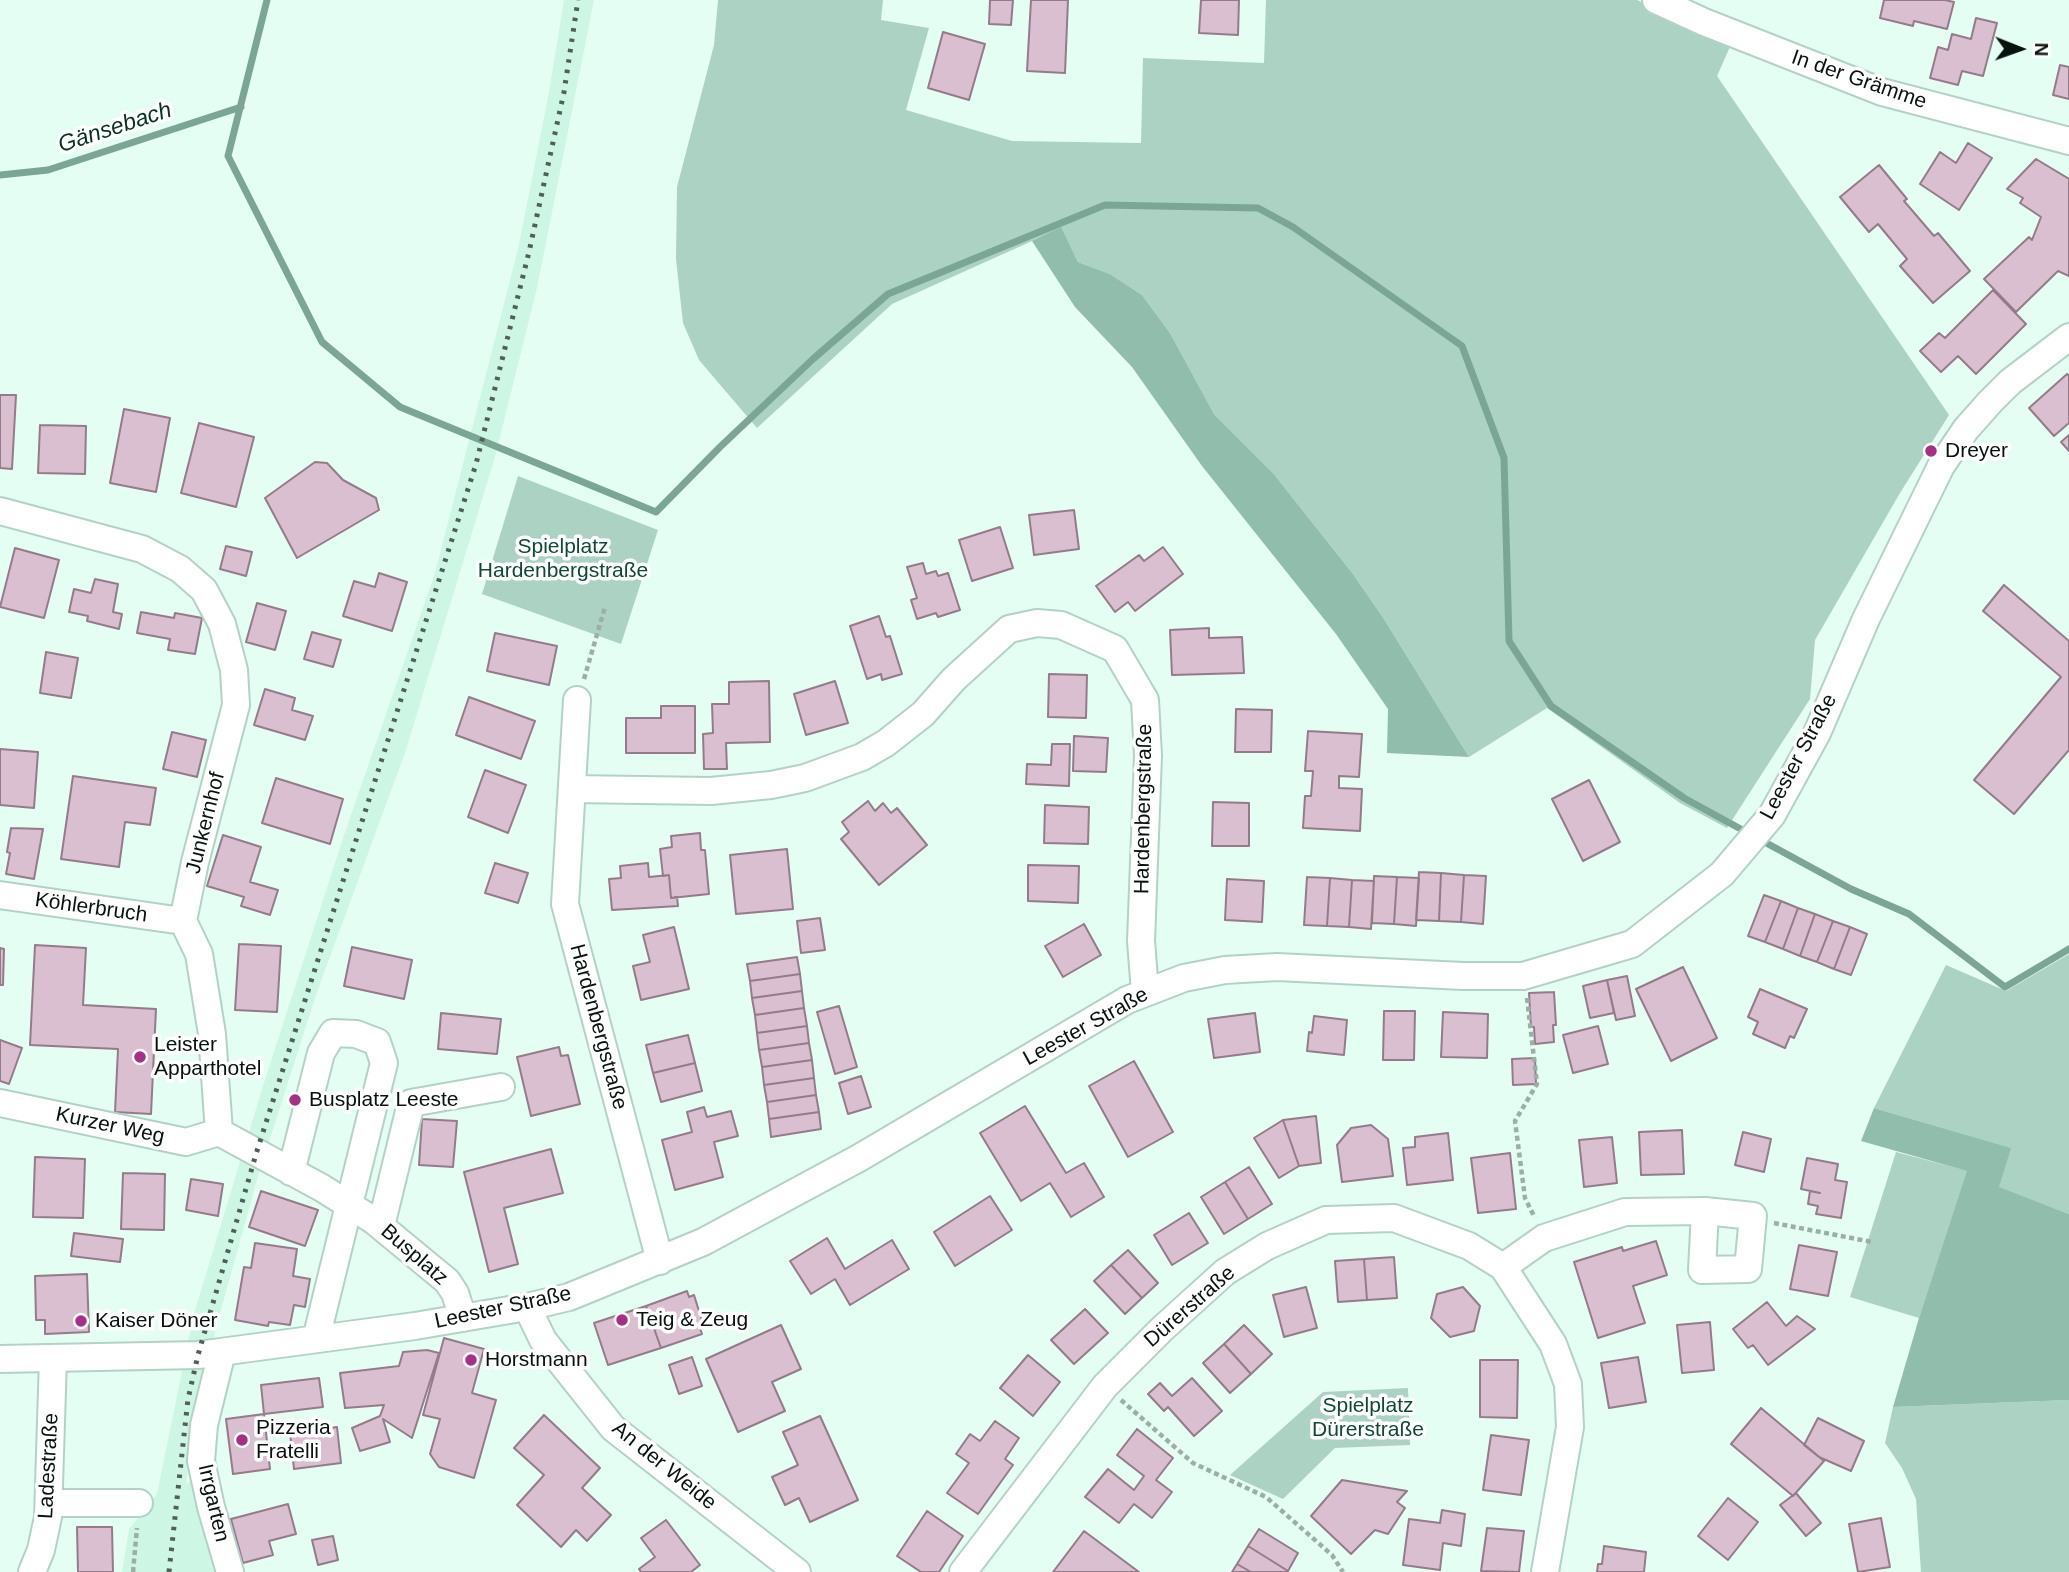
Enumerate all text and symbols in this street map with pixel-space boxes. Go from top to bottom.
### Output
north arrow [1985,14,2055,84]
text: N [2031,42,2052,56]
street label: In der Grämme [1788,45,1930,115]
water label: Gänsebach [55,97,175,159]
place label: Dreyer [1945,438,2008,464]
marker: Dreyer [1923,443,1939,459]
park label: Spielplatz Hardenbergstraße [478,534,648,584]
street label: Leester Straße [1755,690,1843,824]
street label: Hardenbergstraße [1130,724,1158,894]
street label: Junkernhof [181,770,231,876]
street label: Köhlerbruch [33,888,149,928]
street label: Hardenbergstraße [564,941,632,1113]
street label: Leester Straße [1019,982,1153,1072]
place label: Leister Apparthotel [154,1032,261,1082]
marker: Leister Apparthotel [132,1049,148,1065]
place label: Busplatz Leeste [309,1087,458,1113]
marker: Busplatz Leeste [287,1092,303,1108]
street label: Kurzer Weg [53,1102,167,1150]
street label: Busplatz [375,1219,453,1291]
street label: Dürerstraße [1139,1261,1241,1353]
street label: Leester Straße [432,1281,574,1335]
place label: Teig & Zeug [636,1307,748,1333]
place label: Kaiser Döner [95,1308,218,1334]
marker: Teig & Zeug [614,1312,630,1328]
marker: Kaiser Döner [73,1313,89,1329]
place label: Horstmann [485,1347,588,1373]
marker: Horstmann [463,1352,479,1368]
park label: Spielplatz Dürerstraße [1312,1393,1424,1443]
street label: Ladestraße [34,1412,64,1520]
place label: Pizzeria Fratelli [256,1415,331,1465]
street label: An der Weide [607,1416,721,1516]
marker: Pizzeria Fratelli [234,1432,250,1448]
street label: Irrgarten [192,1462,234,1544]

